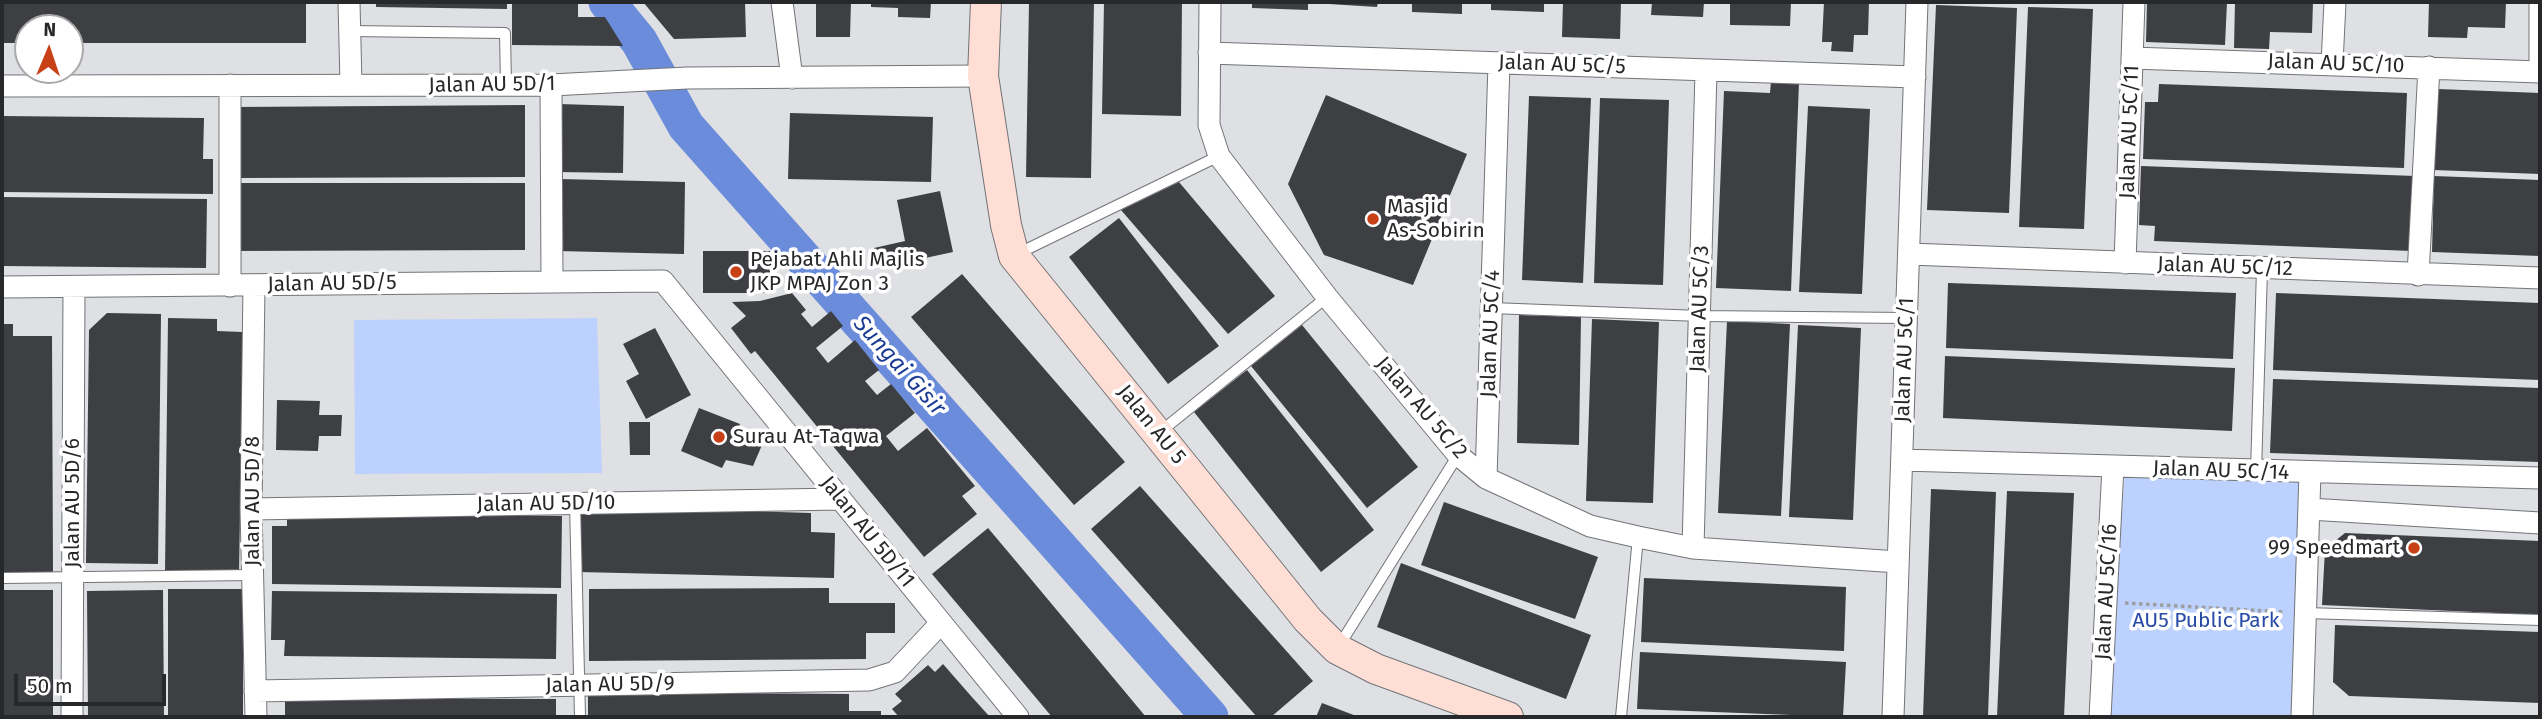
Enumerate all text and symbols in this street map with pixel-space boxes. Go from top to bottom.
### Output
north arrow [14,14,84,84]
text: N [43,18,56,41]
street label: Jalan AU 5C/10 [2267,49,2405,79]
street label: Jalan AU 5C/5 [1498,50,1626,80]
street label: Jalan AU 5C/11 [2115,65,2145,199]
street label: Jalan AU 5D/1 [428,71,556,99]
place label: Masjid As-Sobirin [1387,194,1485,244]
marker: Masjid As-Sobirin [1365,211,1381,227]
street label: Jalan AU 5C/3 [1685,245,1715,373]
place label: Pejabat Ahli Majlis JKP MPAJ Zon 3 [750,247,924,297]
street label: Jalan AU 5C/12 [2157,252,2293,282]
marker: Pejabat Ahli Majlis JKP MPAJ Zon 3 [728,264,744,280]
street label: Jalan AU 5D/5 [267,270,397,298]
street label: Jalan AU 5C/4 [1476,270,1506,398]
street label: Jalan AU 5C/1 [1890,297,1920,423]
water label: Sungai Gisir [847,311,951,421]
street label: Jalan AU 5C/2 [1370,352,1472,464]
street label: Jalan AU 5 [1111,380,1191,470]
place label: Surau At-Taqwa [733,424,879,450]
marker: Surau At-Taqwa [711,429,727,445]
street label: Jalan AU 5D/8 [240,436,266,566]
street label: Jalan AU 5D/6 [60,438,86,568]
street label: Jalan AU 5C/14 [2152,456,2290,486]
street label: Jalan AU 5D/11 [814,471,920,593]
street label: Jalan AU 5D/10 [476,490,616,518]
street label: Jalan AU 5C/16 [2091,523,2123,661]
place label: 99 Speedmart [2268,535,2400,561]
marker: 99 Speedmart [2406,540,2422,556]
park label: AU5 Public Park [2132,608,2280,634]
scale bar [18,660,170,704]
street label: Jalan AU 5D/9 [545,671,675,699]
text: 50 m [27,673,73,699]

